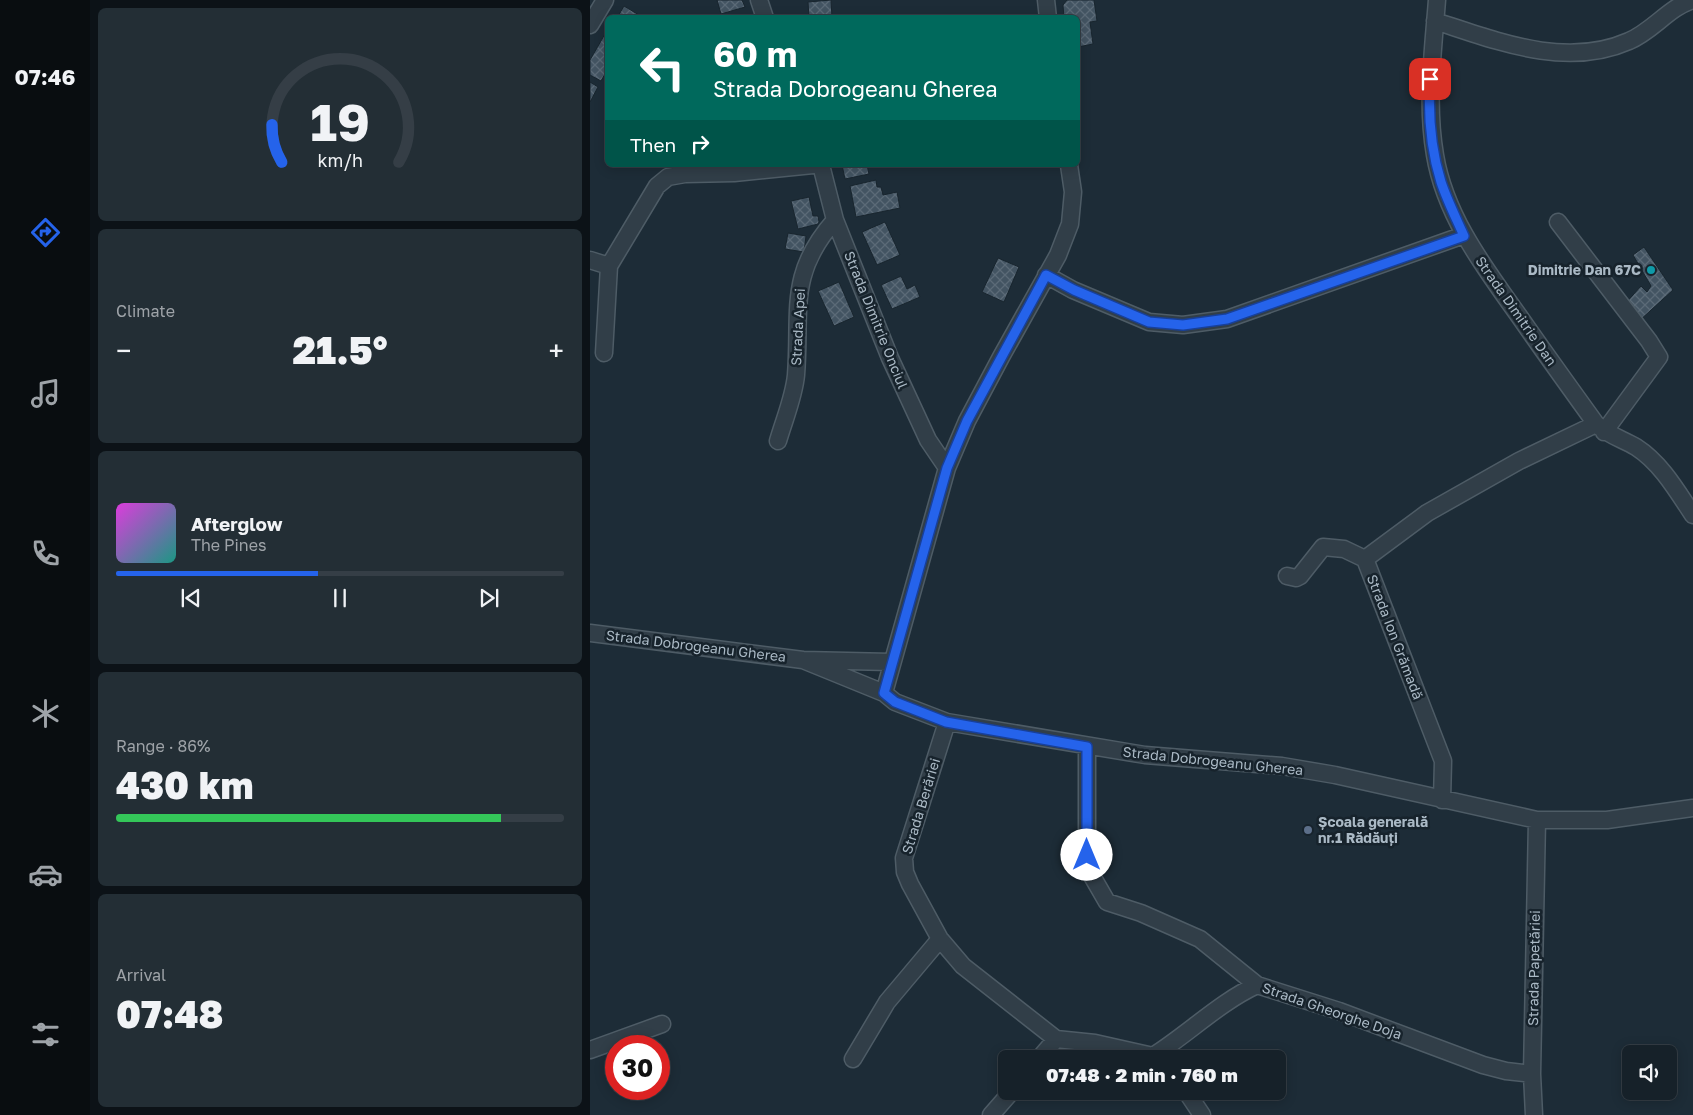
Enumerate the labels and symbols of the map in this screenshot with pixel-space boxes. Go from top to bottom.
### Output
pin [1409,58,1451,100]
street label: Strada Dimitrie Onciul [841,248,912,391]
street label: Strada Dimitrie Dan [1472,253,1561,369]
place label: Dimitrie Dan 67C [1528,261,1641,278]
marker: Dimitrie Dan 67C [1645,264,1657,276]
street label: Strada Apei [787,288,808,366]
street label: Strada Ion Grămadă [1364,572,1427,702]
street label: Strada Dobrogeanu Gherea [605,626,787,665]
street label: Strada Dobrogeanu Gherea [1122,743,1304,778]
street label: Strada Berăriei [898,756,943,856]
place label: Școala generală nr.1 Rădăuți [1318,813,1428,846]
marker: Școala generală nr.1 Rădăuți [1302,824,1314,836]
position arrow [1060,828,1112,880]
street label: Strada Papetăriei [1524,910,1543,1026]
street label: Strada Gheorghe Doja [1260,979,1404,1042]
speed limit sign: 30 [605,1035,670,1100]

